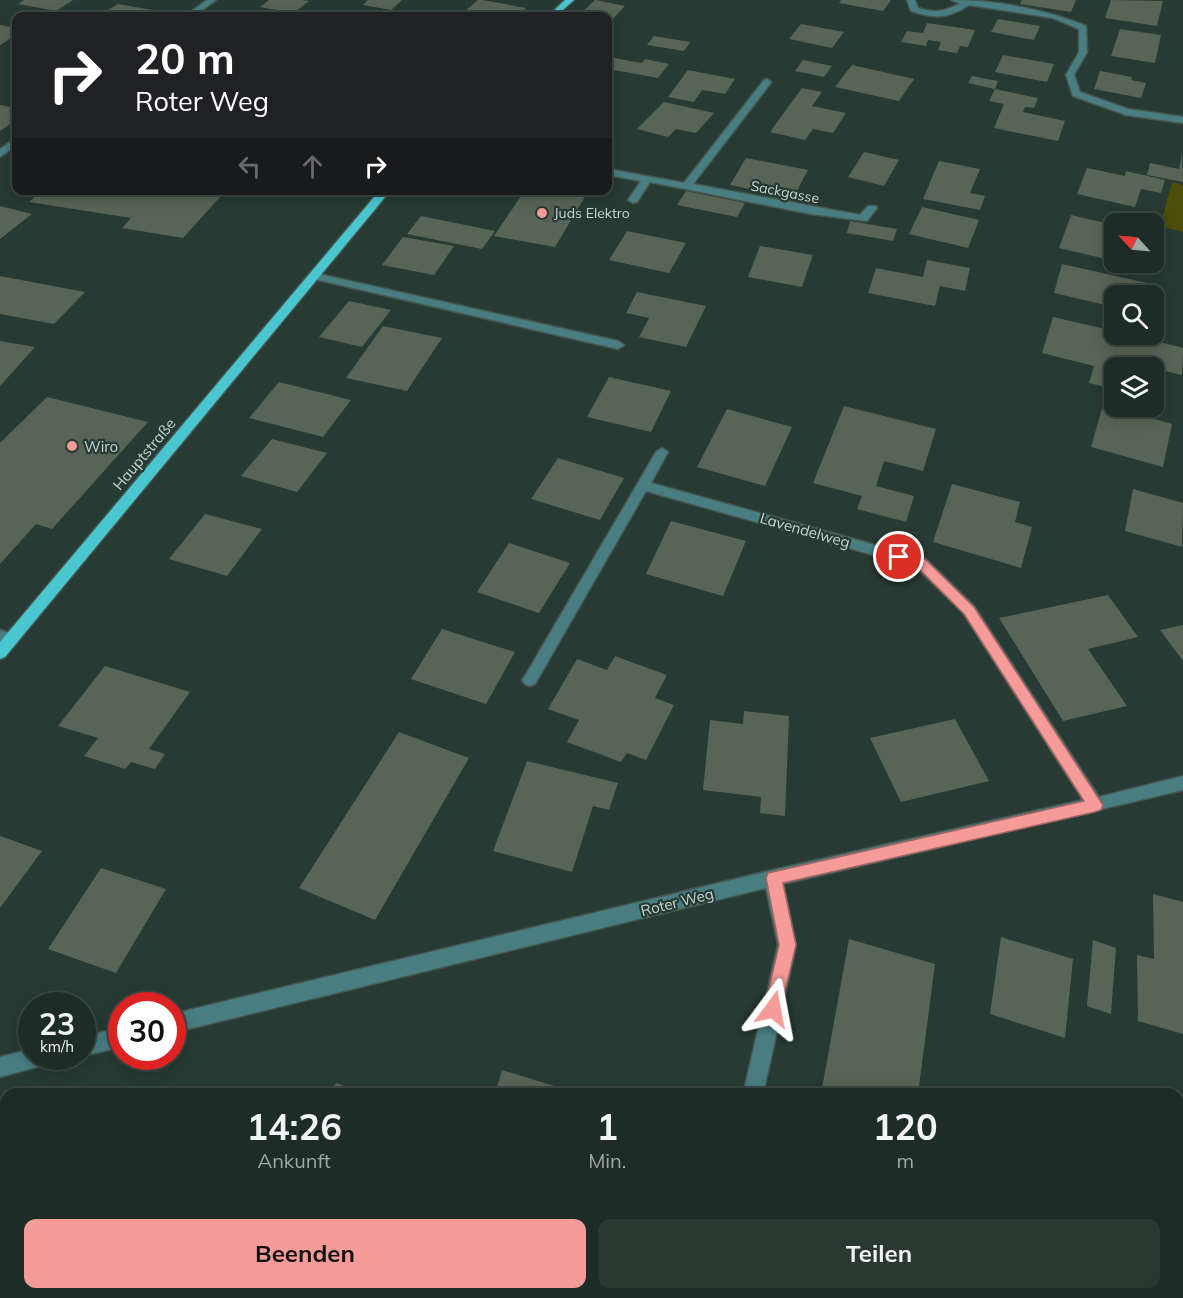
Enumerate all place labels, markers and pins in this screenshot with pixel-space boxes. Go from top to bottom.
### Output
place label: Juds Elektro [554,204,630,222]
marker: Juds Elektro [535,206,549,220]
place label: Wiro [84,437,118,456]
marker: Wiro [65,439,79,453]
pin [873,531,924,582]

